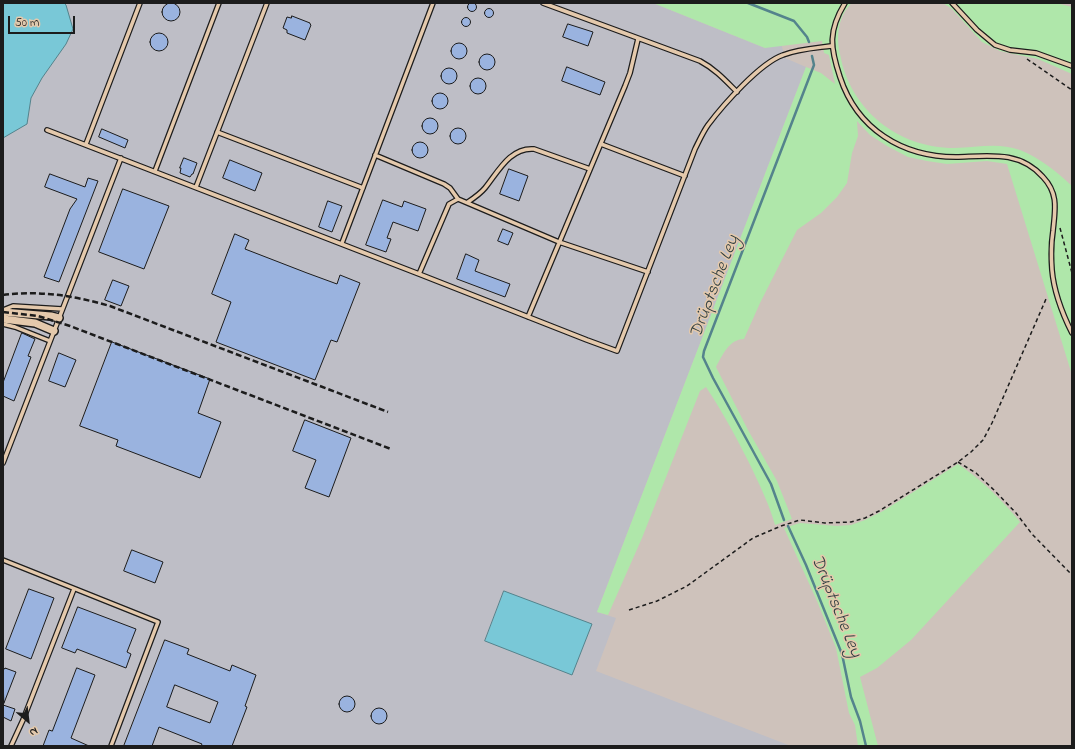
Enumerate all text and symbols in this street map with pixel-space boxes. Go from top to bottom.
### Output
scale bar [10,8,77,34]
text: 50 m [15,14,39,32]
water label: Drüptsche Ley [687,233,745,341]
water label: Drüptsche Ley [805,553,865,661]
north arrow [8,701,48,741]
text: N [27,723,41,740]

